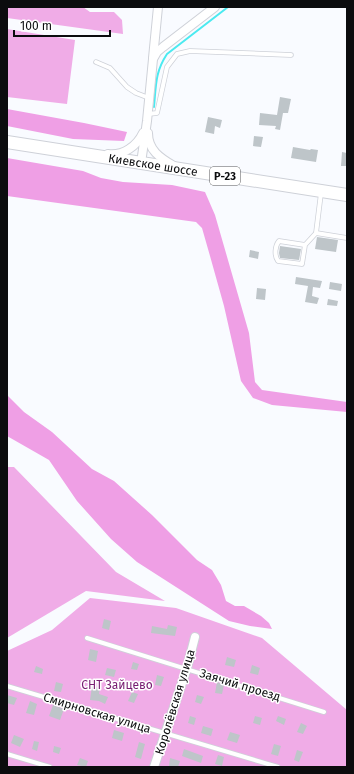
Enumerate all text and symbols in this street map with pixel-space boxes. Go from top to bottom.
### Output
scale bar [14,12,110,38]
text: 100 m [20,19,52,33]
street label: Киевское шоссе [107,151,199,179]
road number: Р-23 [210,167,240,185]
street label: Королёвская улица [152,648,198,756]
street label: Заячий проезд [198,666,282,704]
park label: СНТ Зайцево [81,678,153,692]
street label: Смирновская улица [42,690,152,736]

